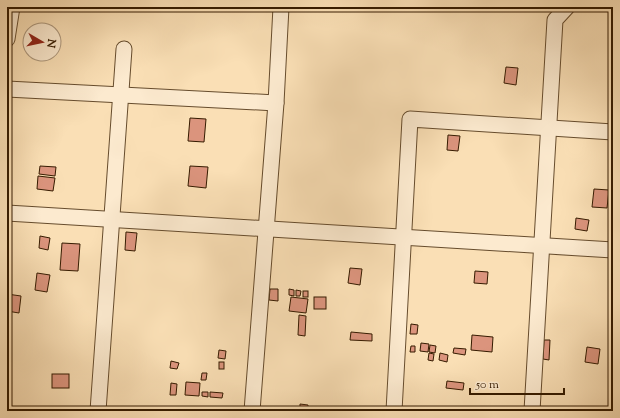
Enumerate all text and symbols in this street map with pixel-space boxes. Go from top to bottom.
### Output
north arrow [22,22,62,62]
text: N [42,37,60,49]
scale bar [470,370,564,396]
text: 50 m [475,376,499,394]

